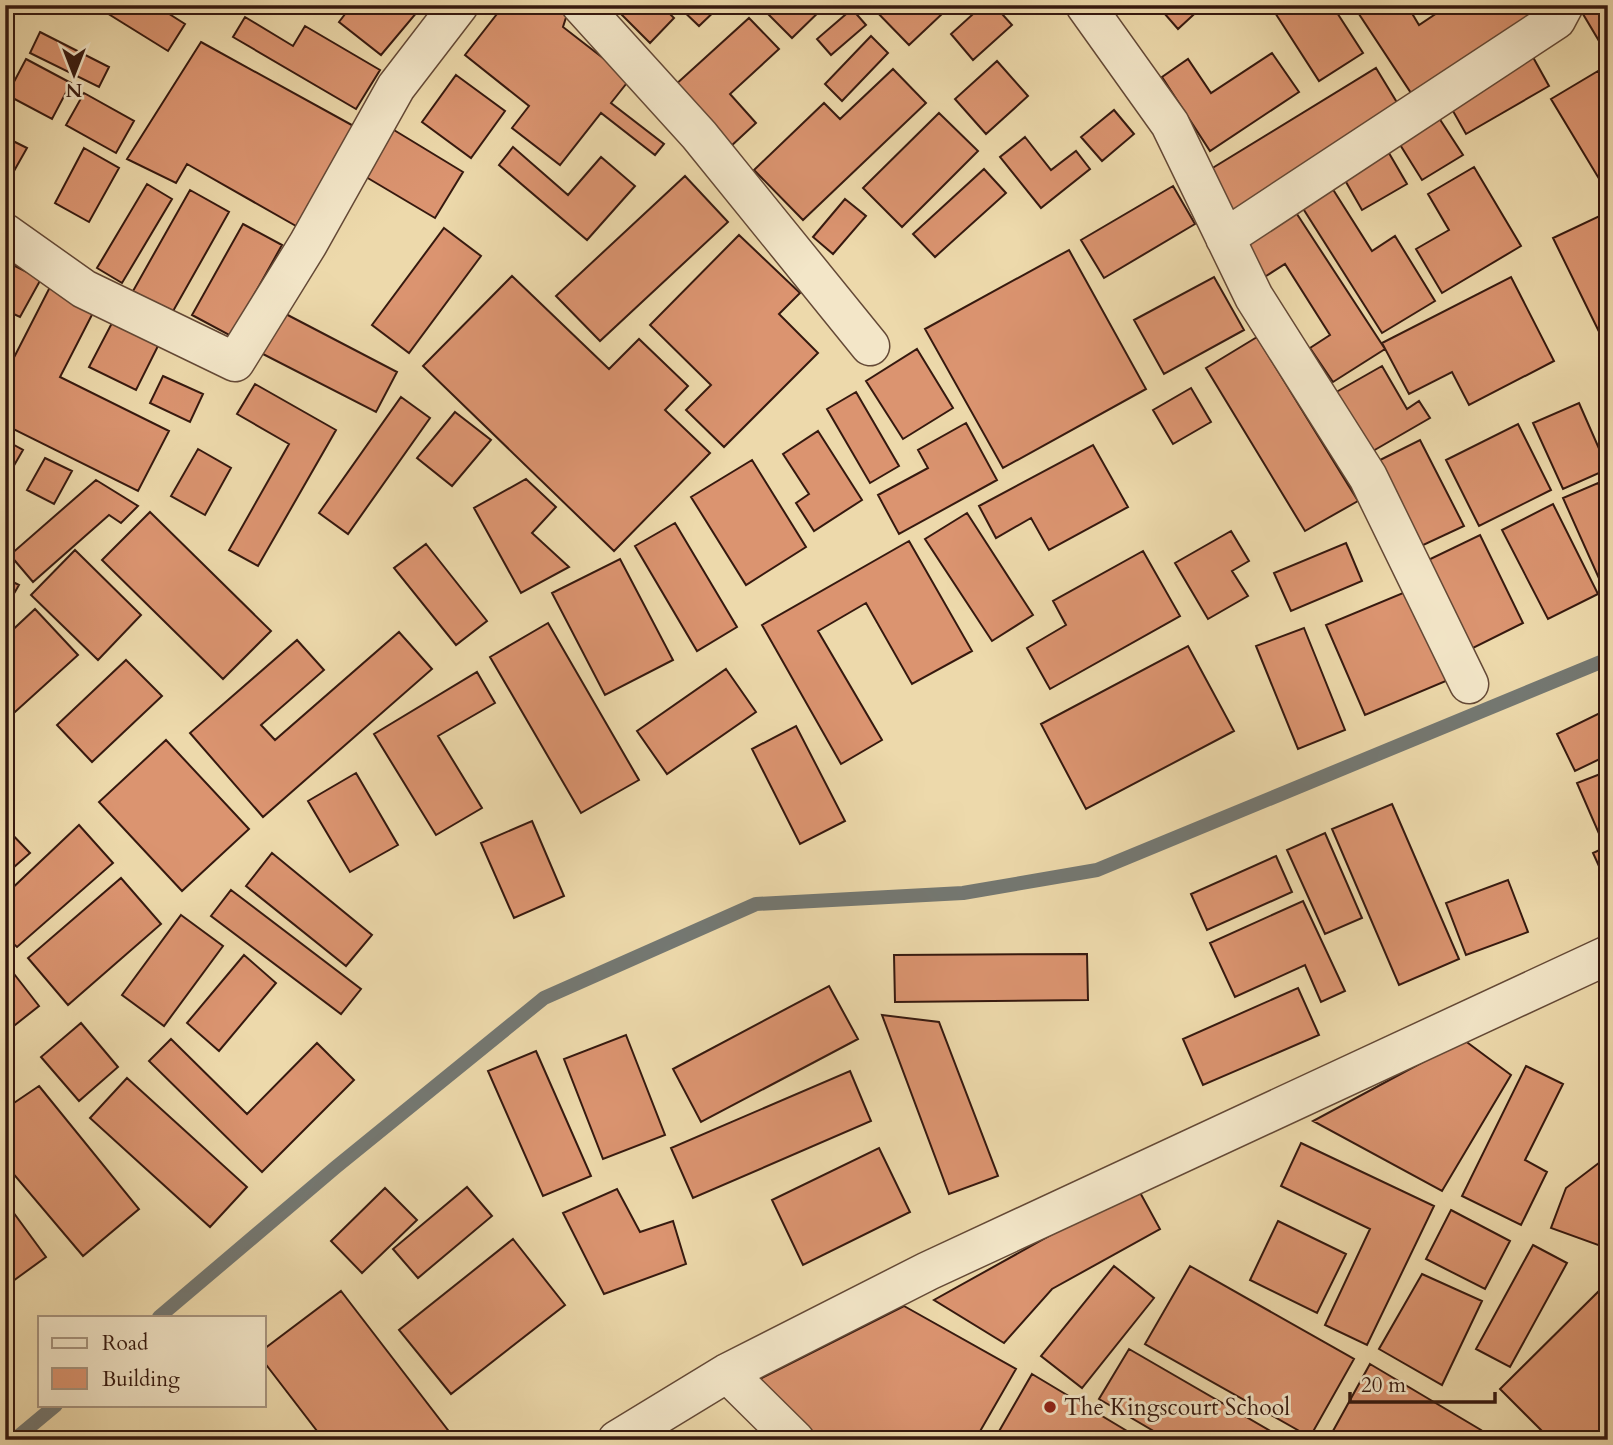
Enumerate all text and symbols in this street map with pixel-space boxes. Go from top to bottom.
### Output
north arrow [38,38,108,108]
text: N [65,77,82,103]
legend [38,1316,266,1406]
text: Road [102,1329,148,1358]
scale bar [1350,1361,1496,1405]
text: Building [102,1365,180,1394]
text: 20 m [1361,1371,1406,1400]
place label: The Kingscourt School [1064,1392,1290,1423]
marker: The Kingscourt School [1042,1399,1058,1415]

